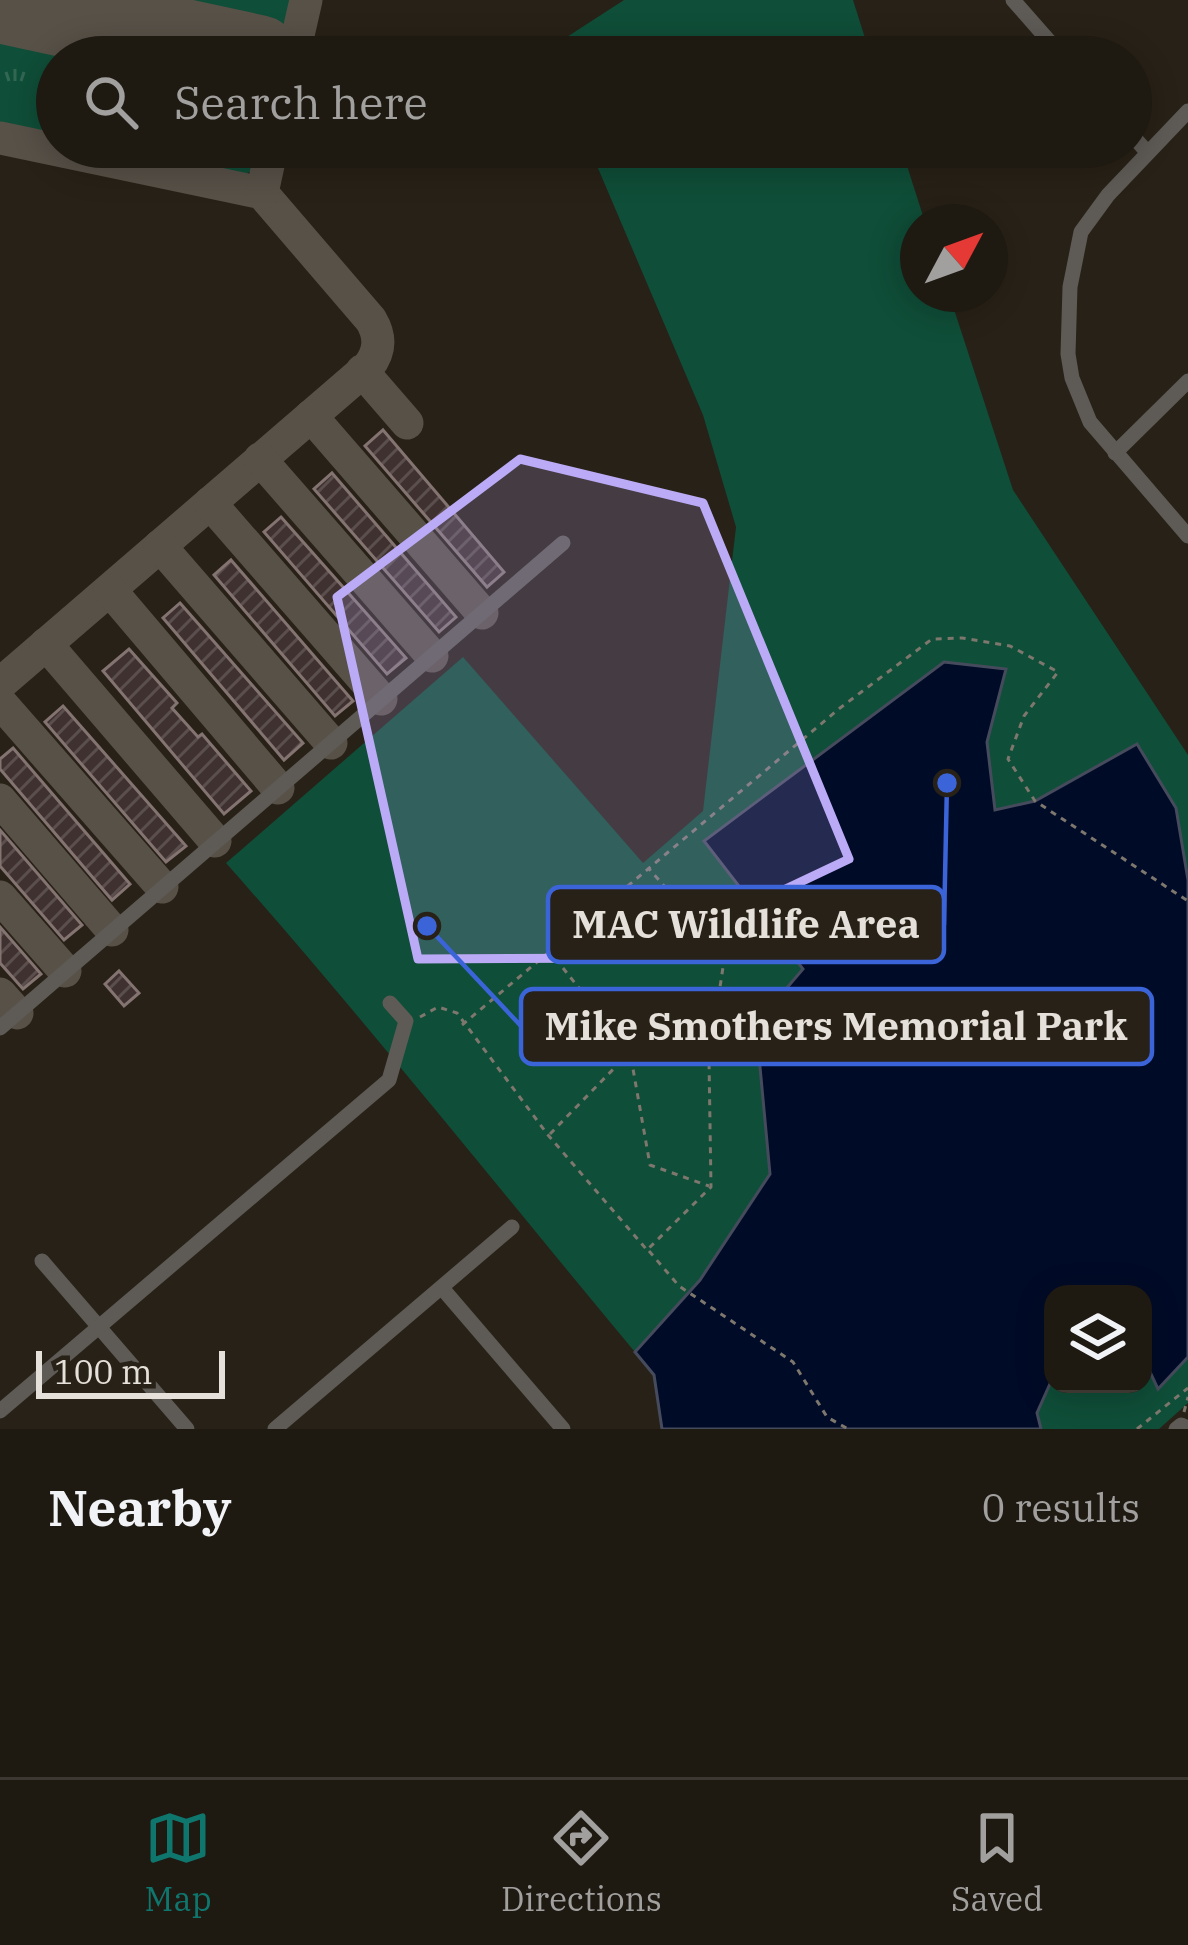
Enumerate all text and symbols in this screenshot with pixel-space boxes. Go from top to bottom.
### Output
search box [36,36,1152,168]
icon: search [78,69,144,135]
text: Search here [174,73,428,131]
north arrow [900,204,1008,312]
callout: MAC Wildlife Area [548,887,944,962]
text: MAC Wildlife Area [572,898,920,949]
callout: Mike Smothers Memorial Park [521,989,1152,1064]
text: Mike Smothers Memorial Park [544,1000,1128,1051]
map controls [1044,1285,1152,1393]
button: layers [1044,1285,1152,1393]
scale bar [36,1345,225,1398]
text: 100 m [54,1350,153,1393]
text: Nearby [48,1474,232,1540]
text: 0 results [982,1482,1140,1533]
tab: Map [145,1805,212,1920]
tab: Directions [501,1805,662,1920]
tab: Saved [951,1805,1043,1920]

